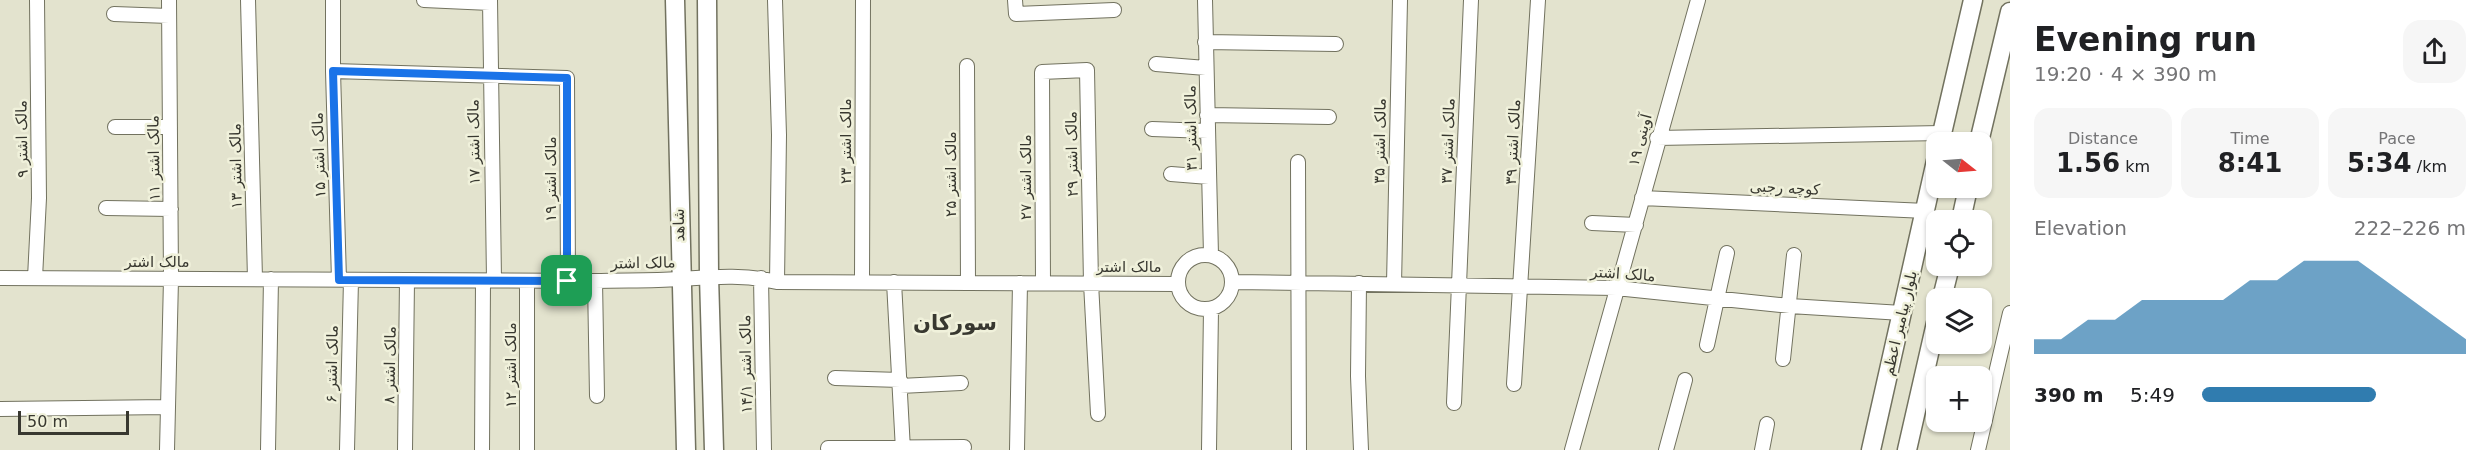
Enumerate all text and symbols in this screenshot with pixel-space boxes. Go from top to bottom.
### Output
text: Evening run [2034,20,2257,59]
button: share [2403,20,2466,83]
text: 19:20 · 4 × 390 m [2034,62,2217,86]
street label: مالک اشتر ۳۱ [1181,85,1201,171]
street label: مالک اشتر ۲۳ [837,98,855,184]
street label: مالک اشتر ۳۵ [1370,98,1390,184]
street label: مالک اشتر ۳۷ [1438,98,1458,184]
street label: مالک اشتر ۱۷ [464,99,484,185]
street label: مالک اشتر ۳۹ [1502,99,1524,185]
street label: مالک اشتر ۹ [12,100,32,178]
street label: مالک اشتر ۲۹ [1062,111,1082,197]
street label: آوینی ۱۹ [1624,111,1656,168]
street label: مالک اشتر ۱۵ [309,112,329,198]
street label: مالک اشتر ۱۱ [144,115,164,201]
street label: مالک اشتر ۱۳ [226,123,246,209]
text: Distance [2068,129,2138,148]
text: Time [2230,129,2270,148]
text: Pace [2378,129,2416,148]
street label: مالک اشتر ۲۵ [942,131,960,217]
north arrow [1926,132,1992,198]
map controls [1926,132,1992,432]
street label: مالک اشتر ۲۷ [1017,134,1035,220]
street label: مالک اشتر ۱۹ [542,136,560,222]
text: 1.56 [2056,148,2120,178]
text: 8:41 [2218,148,2282,178]
text: 5:34 [2347,148,2412,178]
text: km [2120,157,2150,176]
text: /km [2412,157,2447,176]
street label: کوچه رجبی [1749,177,1822,199]
street label: شاهد [670,208,688,242]
button: locate [1926,210,1992,276]
text: Elevation [2034,216,2127,240]
text: 222–226 m [2354,216,2466,240]
street label: مالک اشتر [124,253,189,271]
street label: مالک اشتر [609,253,676,273]
pin [541,255,592,306]
street label: مالک اشتر [1096,258,1161,276]
street label: مالک اشتر [1589,263,1656,285]
icon: arrive [550,264,583,297]
street label: بلوار پیامبر اعظم [1879,269,1922,378]
button: layers [1926,288,1992,354]
district label: سورکان [913,311,997,335]
street label: مالک اشتر ۱۴/۱ [736,314,756,414]
street label: مالک اشتر ۱۲ [502,322,520,408]
street label: مالک اشتر ۶ [322,325,342,403]
street label: مالک اشتر ۸ [380,326,400,404]
button: + [1926,366,1992,432]
text: 390 m [2034,383,2104,407]
text: 5:49 [2130,383,2175,407]
scale bar [18,408,129,436]
text: 50 m [27,412,68,431]

